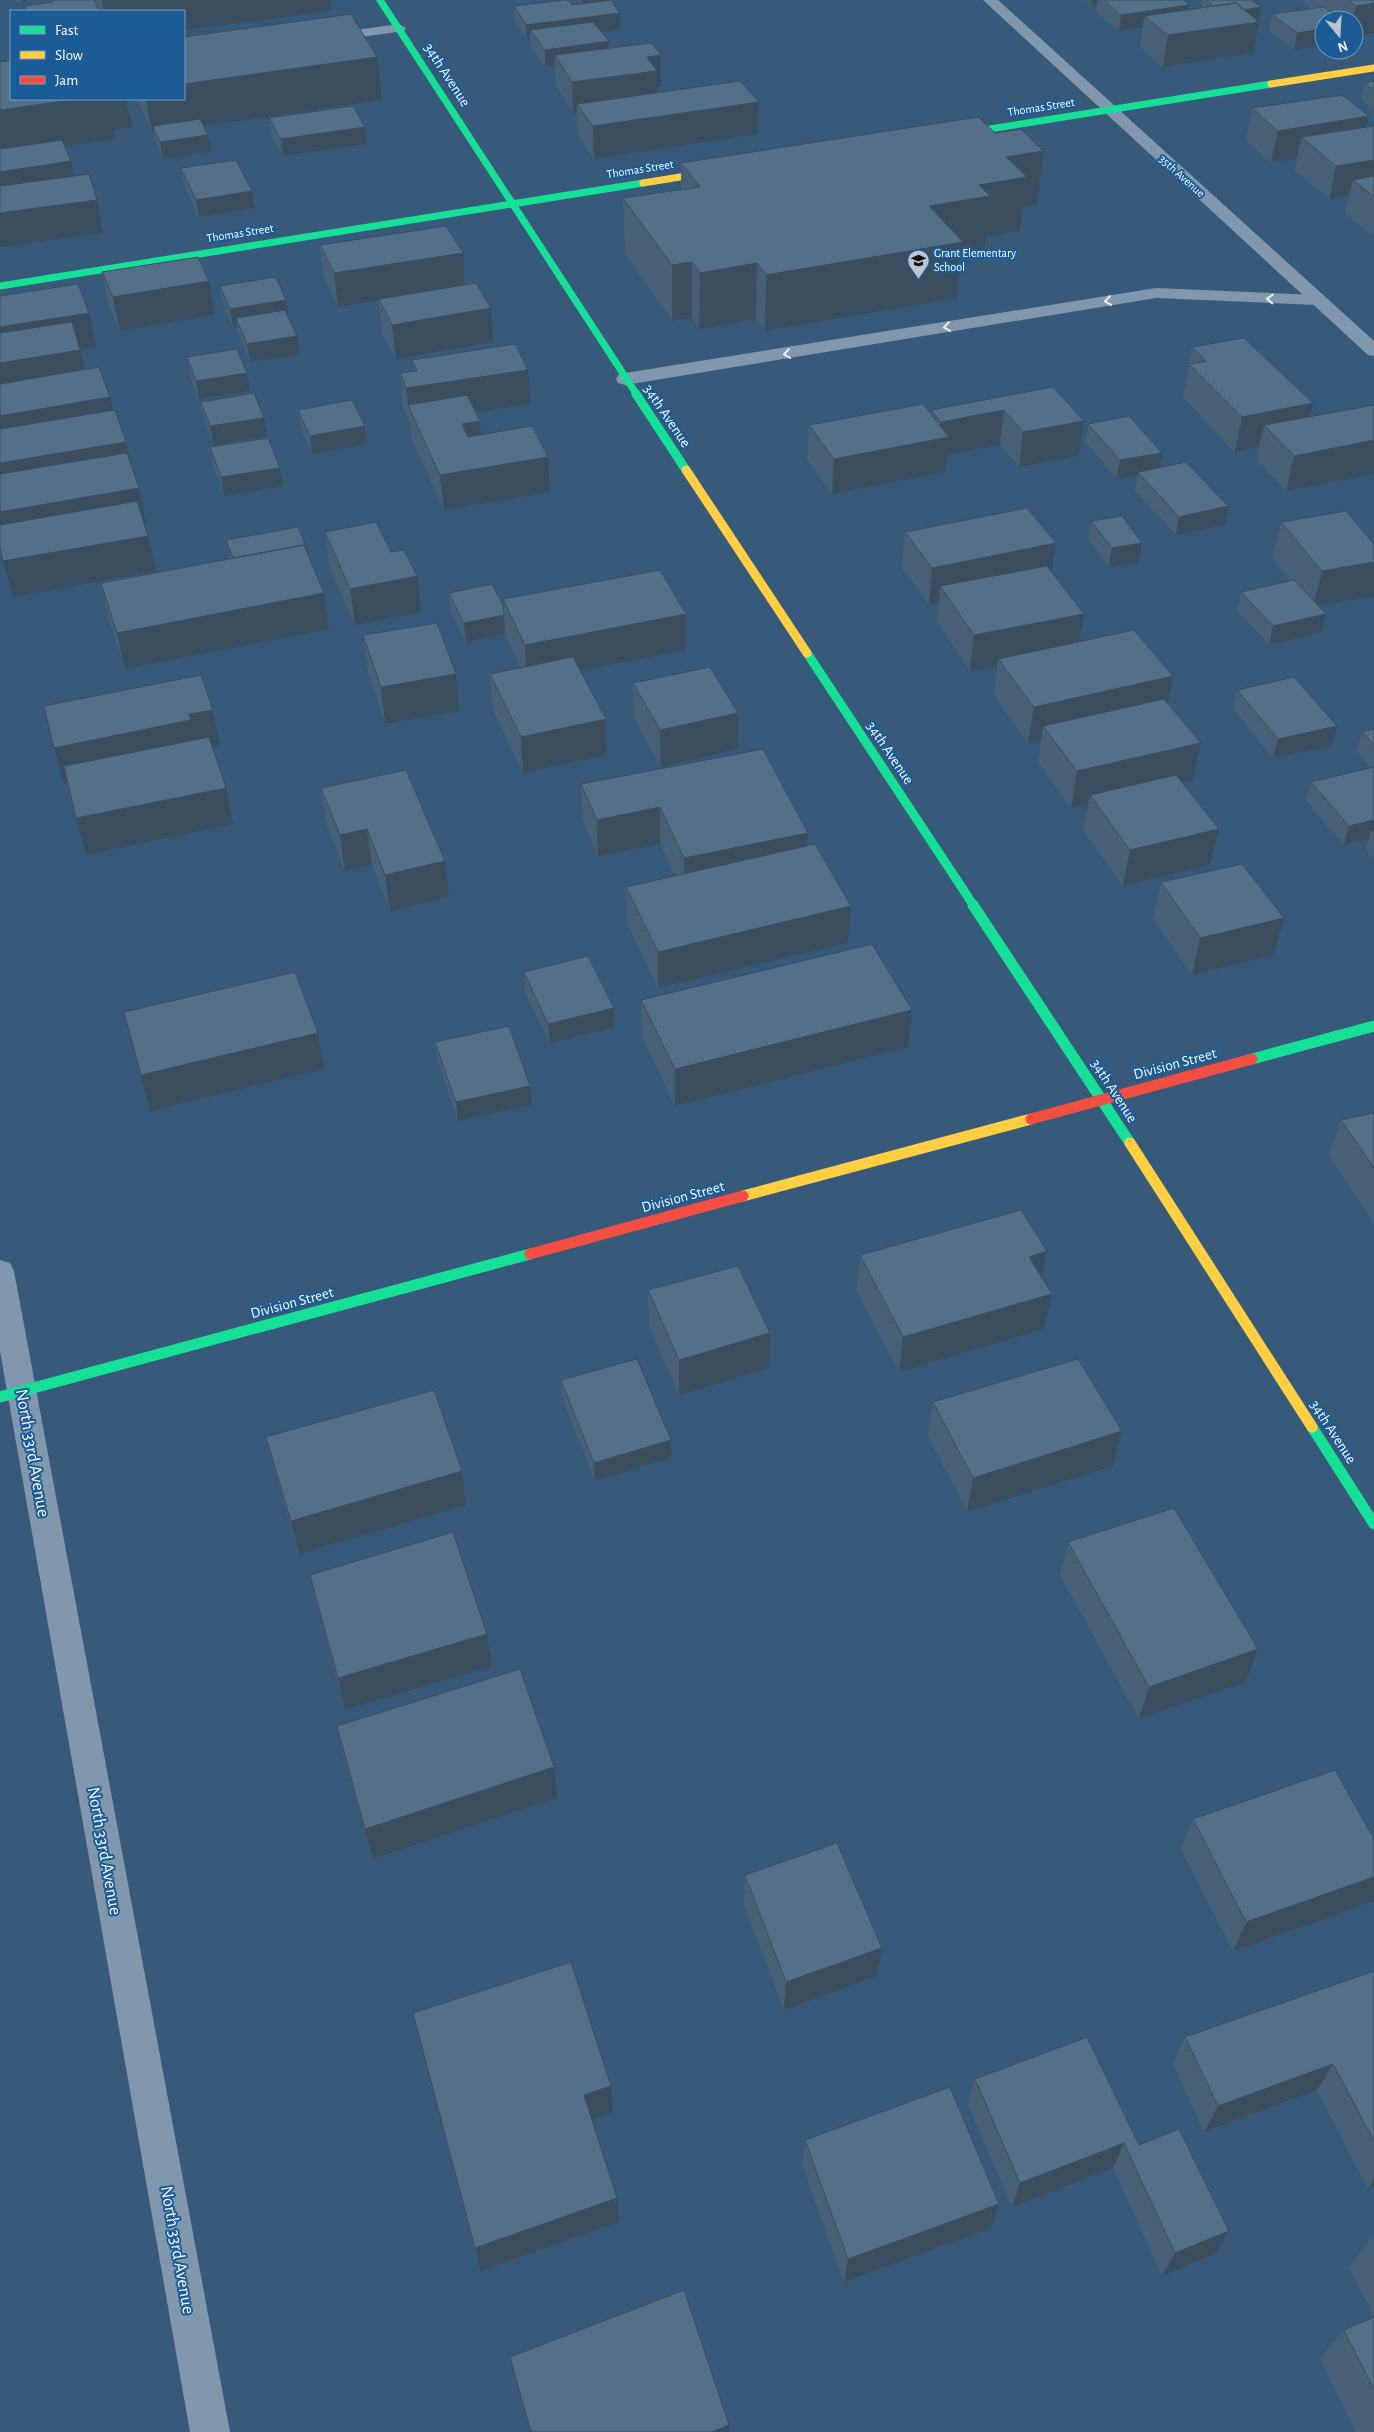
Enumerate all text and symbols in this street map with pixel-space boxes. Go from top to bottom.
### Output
legend [10,10,185,100]
north arrow [1314,10,1364,60]
text: Fast [55,23,79,38]
text: N [1336,38,1350,55]
street label: 34th Avenue [421,41,473,109]
text: Slow [55,48,83,63]
text: Jam [55,73,78,88]
street label: Thomas Street [1007,96,1075,118]
street label: 35th Avenue [1157,152,1207,200]
street label: Thomas Street [606,158,674,180]
street label: Thomas Street [206,222,274,244]
place label: Grant Elementary School [934,247,1016,273]
school or university icon: Grant Elementary School [906,248,930,279]
one-way arrow [1265,294,1273,304]
one-way arrow [1103,296,1112,306]
one-way arrow [943,322,952,332]
one-way arrow [783,348,791,358]
street label: 34th Avenue [641,382,693,450]
street label: 34th Avenue [864,719,916,787]
street label: Division Street [1132,1046,1218,1082]
street label: 34th Avenue [1088,1057,1140,1125]
street label: Division Street [640,1179,726,1215]
street label: Division Street [249,1285,335,1321]
street label: North 33rd Avenue [12,1387,52,1519]
street label: 34th Avenue [1307,1398,1359,1466]
street label: North 33rd Avenue [84,1785,124,1917]
street label: North 33rd Avenue [157,2184,197,2316]

